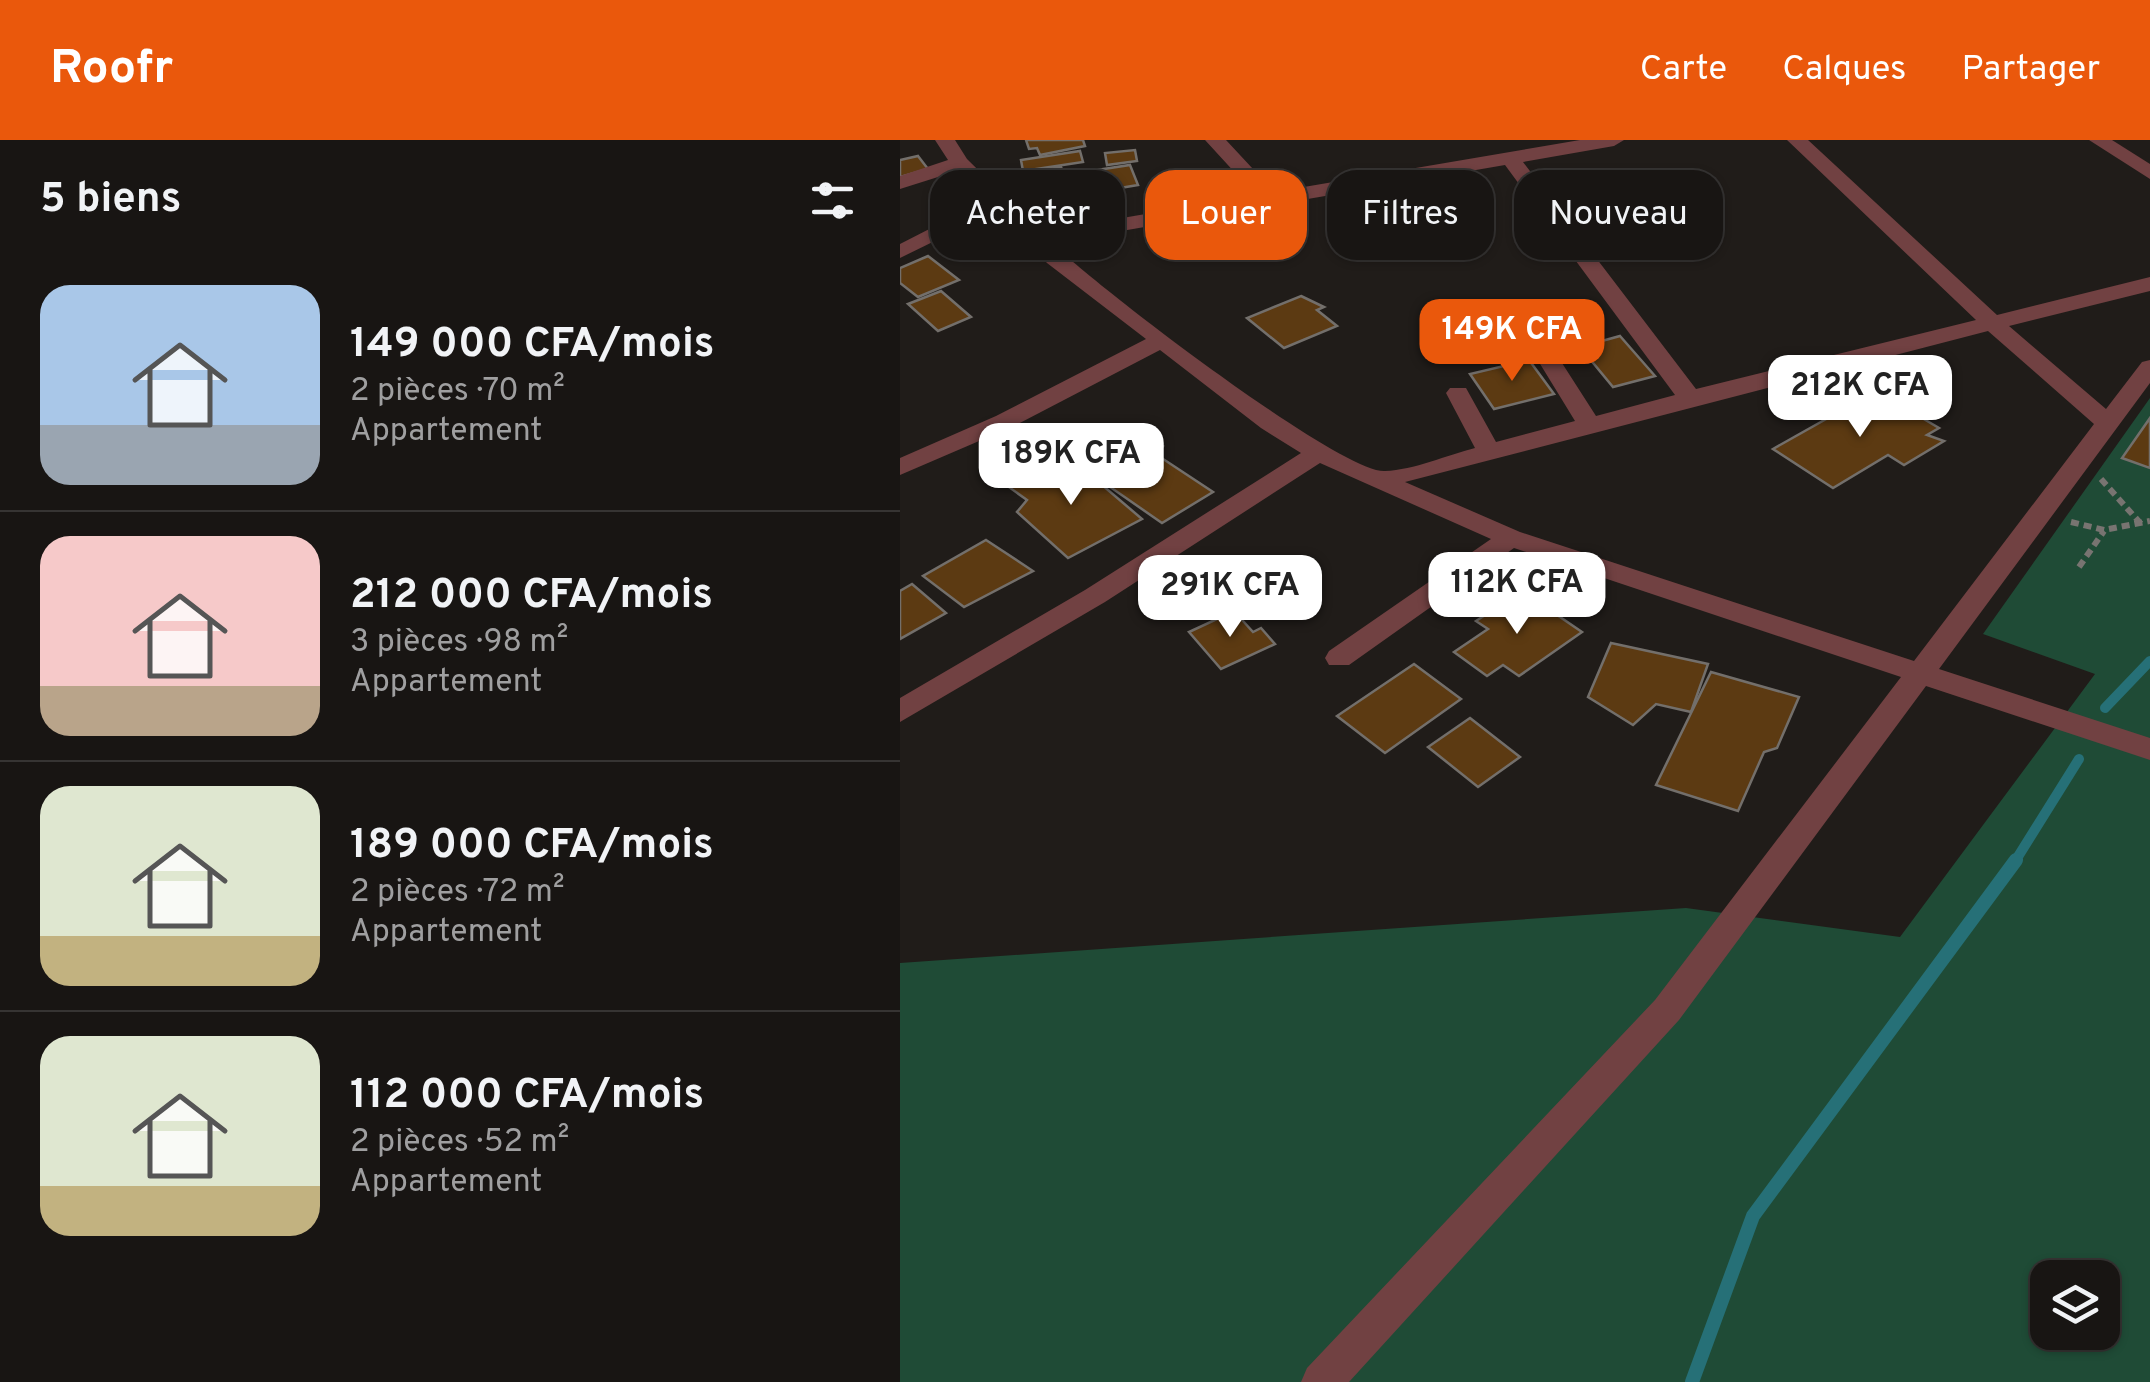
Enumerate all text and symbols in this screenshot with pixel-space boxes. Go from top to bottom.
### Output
text: Roofr [50,40,173,100]
text: Carte [1640,48,1727,92]
text: Calques [1782,48,1907,92]
text: Partager [1962,48,2100,92]
chip: Acheter [930,170,1125,260]
chip: Louer [1145,170,1307,260]
chip: Filtres [1327,170,1494,260]
chip: Nouveau [1514,170,1723,260]
icon: filters [805,173,860,228]
text: 5 biens [40,174,181,227]
pin: 149K CFA [1409,299,1615,384]
text: 149K CFA [1441,311,1583,351]
text: 149 000 CFA/mois [350,319,714,372]
icon: home [120,325,240,445]
pin: 212K CFA [1757,355,1963,440]
text: 212K CFA [1790,367,1930,407]
text: 2 pièces · 70 m² [350,372,565,412]
text: Appartement [350,412,542,452]
pin: 189K CFA [968,423,1174,508]
text: 189K CFA [1001,435,1141,475]
pin: 112K CFA [1414,552,1620,637]
pin: 291K CFA [1127,555,1333,640]
text: 112K CFA [1450,564,1584,604]
text: 291K CFA [1160,567,1300,607]
text: 212 000 CFA/mois [350,570,713,623]
icon: home [120,576,240,696]
text: 3 pièces · 98 m² [350,623,568,663]
text: Appartement [350,663,542,703]
text: 189 000 CFA/mois [350,820,714,873]
icon: home [120,826,240,946]
text: 2 pièces · 72 m² [350,873,564,913]
text: Appartement [350,913,542,953]
text: 112 000 CFA/mois [350,1070,704,1123]
icon: home [120,1076,240,1196]
text: 2 pièces · 52 m² [350,1123,569,1163]
text: Appartement [350,1163,542,1203]
map controls [2030,1260,2120,1350]
button: layers [2030,1260,2120,1350]

